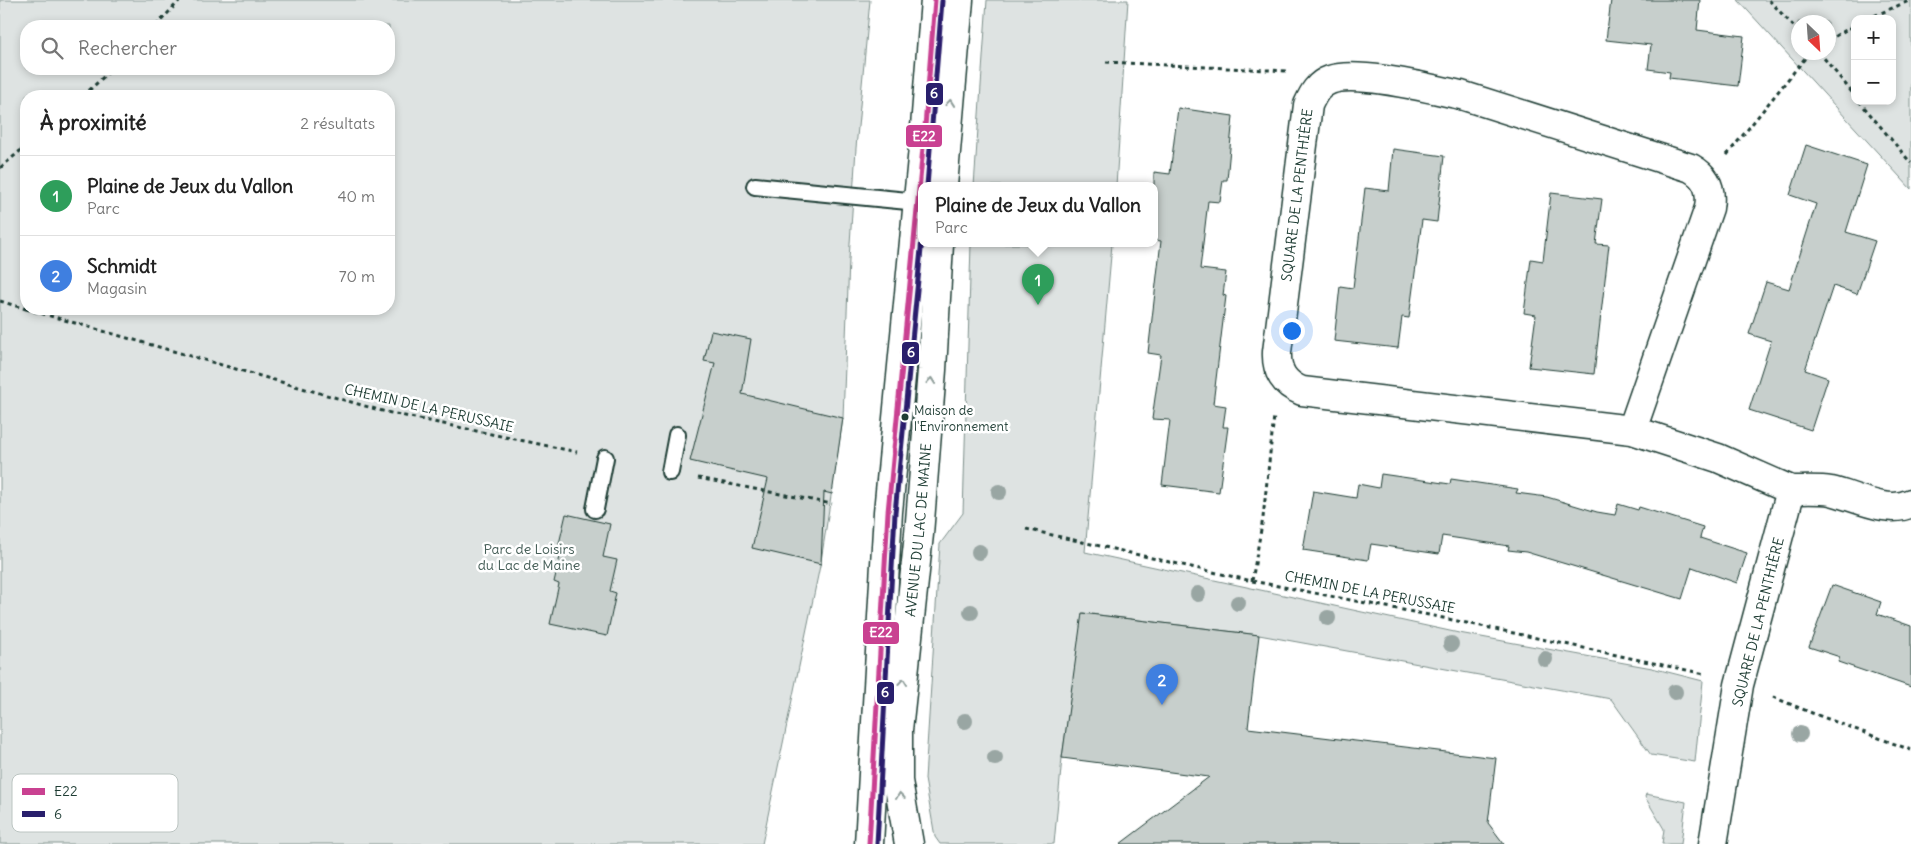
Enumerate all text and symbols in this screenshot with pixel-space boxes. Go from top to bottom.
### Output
north arrow [1791,15,1836,60]
map controls [1851,15,1896,105]
button: + [1851,15,1896,60]
search box [20,20,395,75]
icon: search [38,34,66,62]
text: Rechercher [78,36,177,60]
button: − [1851,60,1896,105]
line badge: 6 [925,82,944,106]
text: 6 [930,84,938,102]
one-way arrow [944,99,955,107]
street label: SQUARE DE LA PENTHIÈRE [1277,108,1317,282]
text: À proximité [40,109,147,136]
text: 2 résultats [300,113,375,133]
line badge: E22 [905,124,943,148]
text: E22 [912,127,936,145]
text: Plaine de Jeux du Vallon [87,174,293,198]
popup [918,182,1158,247]
text: 1 [53,186,59,206]
text: 40 m [337,186,375,206]
text: Plaine de Jeux du Vallon [935,193,1141,217]
text: Parc [87,198,120,218]
text: Parc [935,217,968,237]
text: Schmidt [87,254,157,278]
pin: 1 [1022,264,1054,305]
text: 2 [52,266,60,286]
text: 70 m [339,266,375,286]
text: Magasin [87,278,147,298]
your location [1279,318,1305,344]
line badge: 6 [901,341,920,365]
text: 6 [907,343,915,361]
one-way arrow [925,376,936,384]
street label: CHEMIN DE LA PERUSSAIE [343,380,515,436]
place label: Maison de l'Environnement [914,402,1009,435]
marker: Maison de l'Environnement [900,412,910,422]
street label: AVENUE DU LAC DE MAINE [901,442,935,618]
street label: SQUARE DE LA PENTHIÈRE [1728,535,1788,709]
park label: Parc de Loisirs du Lac de Maine [478,540,580,574]
street label: CHEMIN DE LA PERUSSAIE [1283,567,1457,617]
line badge: E22 [862,621,900,645]
text: E22 [869,623,893,641]
pin: 2 [1146,664,1178,705]
one-way arrow [897,678,908,686]
line badge: 6 [876,681,895,705]
text: 6 [881,683,889,701]
legend [12,774,178,832]
text: E22 [54,782,78,800]
one-way arrow [895,792,906,800]
text: 6 [54,805,62,823]

